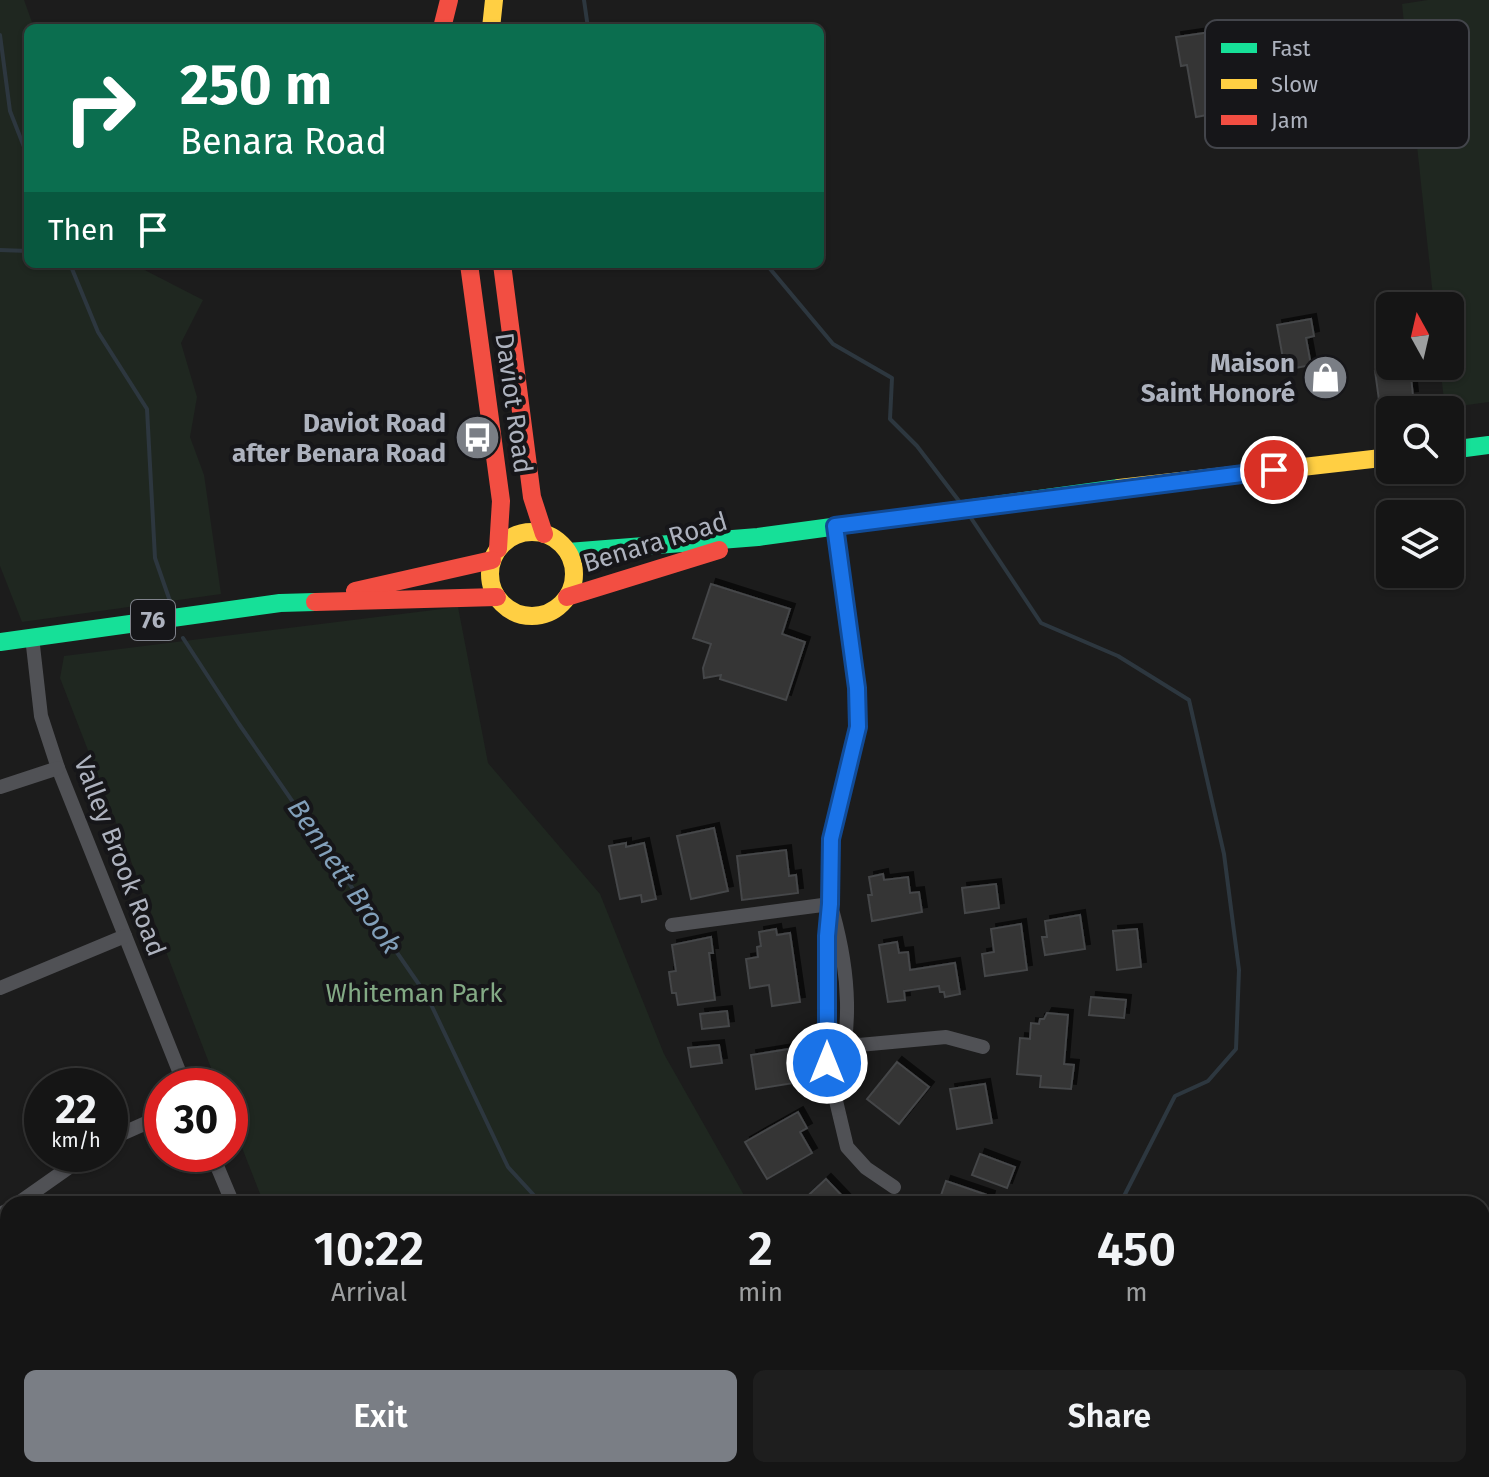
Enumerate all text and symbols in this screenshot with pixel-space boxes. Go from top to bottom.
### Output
legend [1205,20,1469,148]
text: Fast [1271,35,1311,62]
text: 250 m [180,52,332,119]
icon: right [48,56,152,160]
text: Slow [1271,71,1318,98]
text: Jam [1271,107,1309,134]
text: Benara Road [180,120,387,164]
icon: arrive [131,208,175,252]
text: Then [48,212,115,248]
north arrow [1376,292,1464,380]
map controls [1376,292,1464,588]
street label: Daviot Road [488,331,539,475]
place label: Maison Saint Honoré [1141,348,1295,409]
shop icon: Maison Saint Honoré [1302,354,1350,402]
button: search [1376,396,1464,484]
place label: Daviot Road after Benara Road [232,408,446,469]
bus stop icon: Daviot Road after Benara Road [453,414,501,462]
pin [1240,436,1308,504]
icon: arrive [1252,448,1296,492]
button: layers [1376,500,1464,588]
street label: Benara Road [579,506,731,579]
road number: 76 [131,600,175,640]
street label: Valley Brook Road [67,752,172,961]
water label: Bennett Brook [281,793,409,960]
park label: Whiteman Park [326,978,503,1009]
position arrow [785,1021,869,1105]
speed limit sign: 30 [144,1068,248,1172]
text: 22 [55,1086,97,1134]
text: km/h [51,1128,101,1152]
text: 10:22 [314,1220,424,1278]
text: 2 [748,1220,773,1278]
text: 450 [1097,1220,1176,1278]
text: Arrival [331,1277,407,1308]
text: min [738,1277,783,1308]
text: m [1125,1277,1148,1308]
button: Exit [24,1370,737,1462]
button: Share [753,1370,1466,1462]

